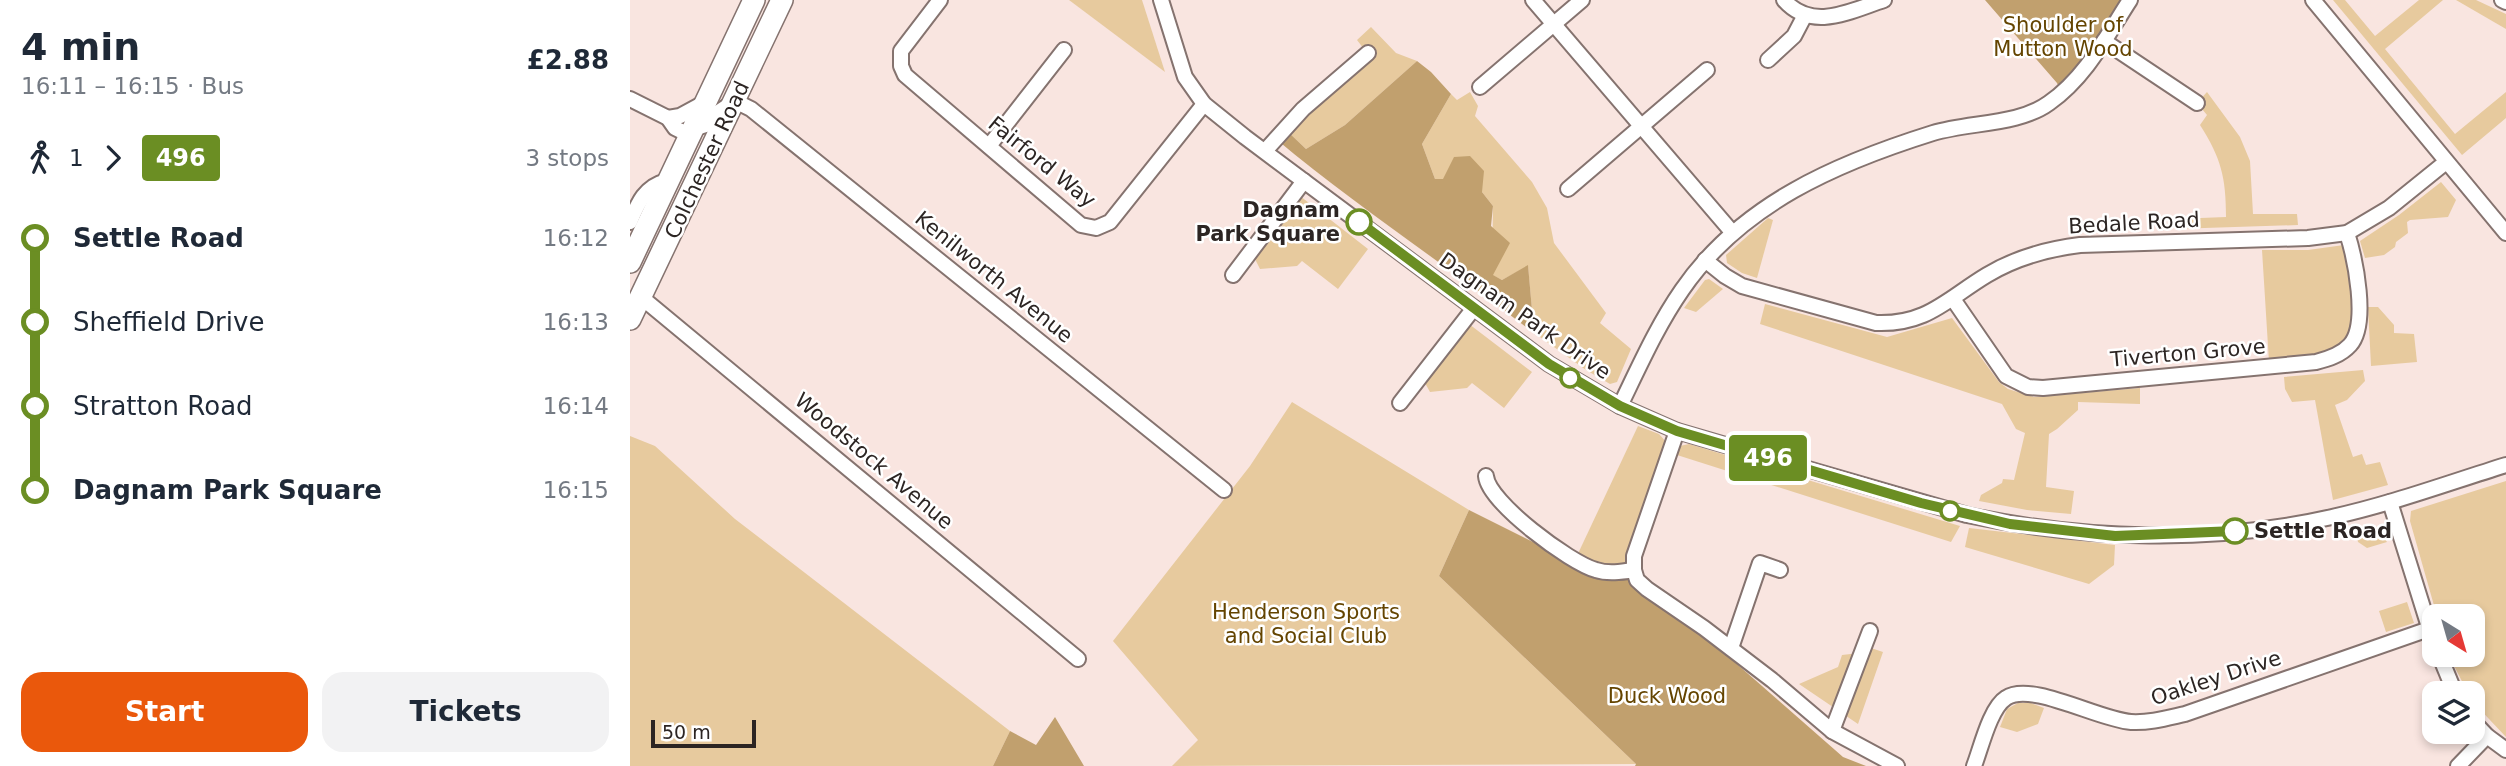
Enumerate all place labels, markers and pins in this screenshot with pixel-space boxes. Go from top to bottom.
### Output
place label: Dagnam Park Square [1195,198,1340,246]
marker: Dagnam Park Square [1346,209,1372,235]
unlabelled marker [1560,368,1580,388]
unlabelled marker [1940,501,1960,521]
marker: Settle Road [2222,518,2248,544]
place label: Settle Road [2254,519,2392,543]

